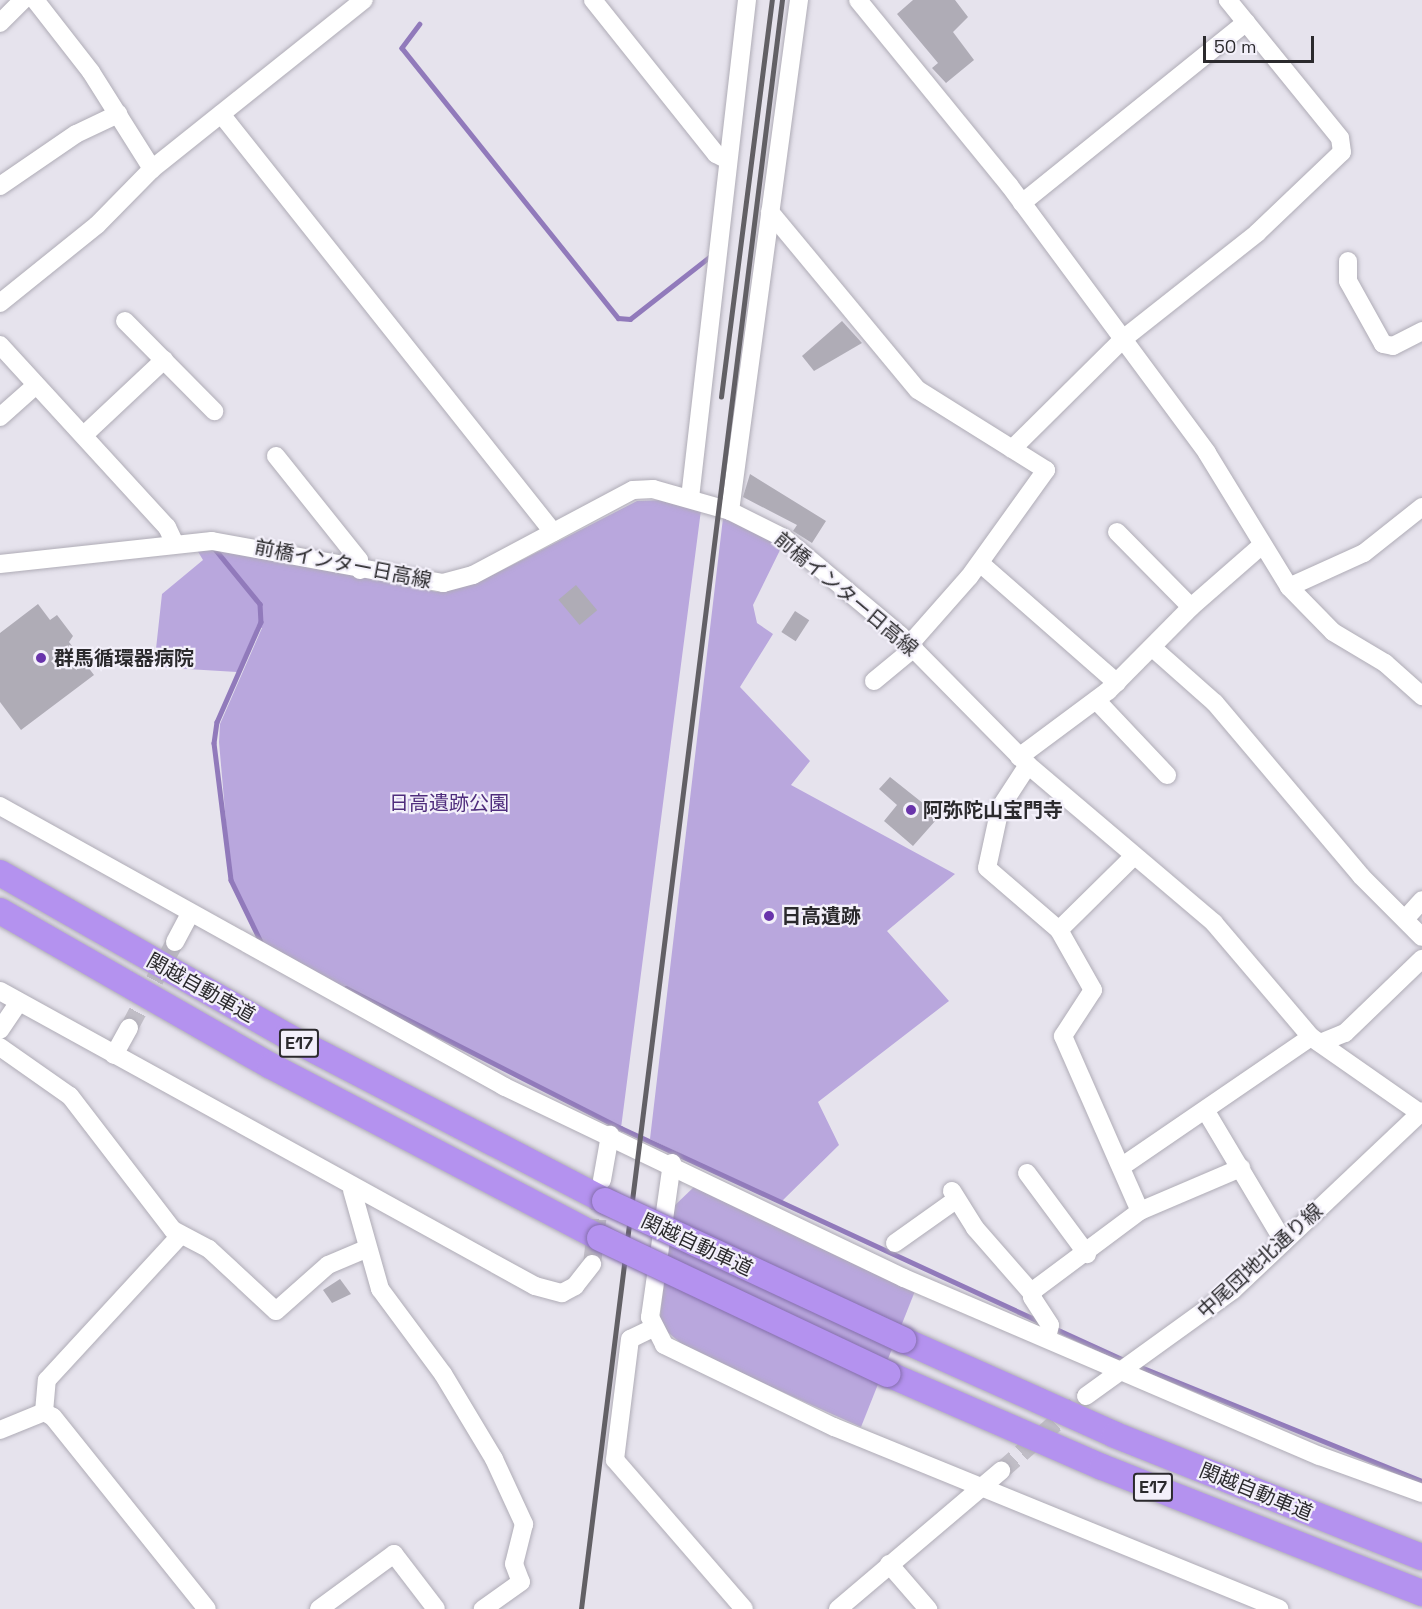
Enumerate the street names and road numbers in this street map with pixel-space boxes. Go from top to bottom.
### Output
street label: 前橋インター日高線 [769,527,923,661]
street label: 前橋インター日高線 [252,535,434,593]
street label: 関越自動車道 [143,948,259,1028]
road number: E17 [278,1028,320,1058]
street label: 中尾団地北通り線 [1193,1199,1327,1323]
street label: 関越自動車道 [638,1209,756,1281]
street label: 関越自動車道 [1196,1458,1316,1526]
road number: E17 [1132,1472,1174,1502]

